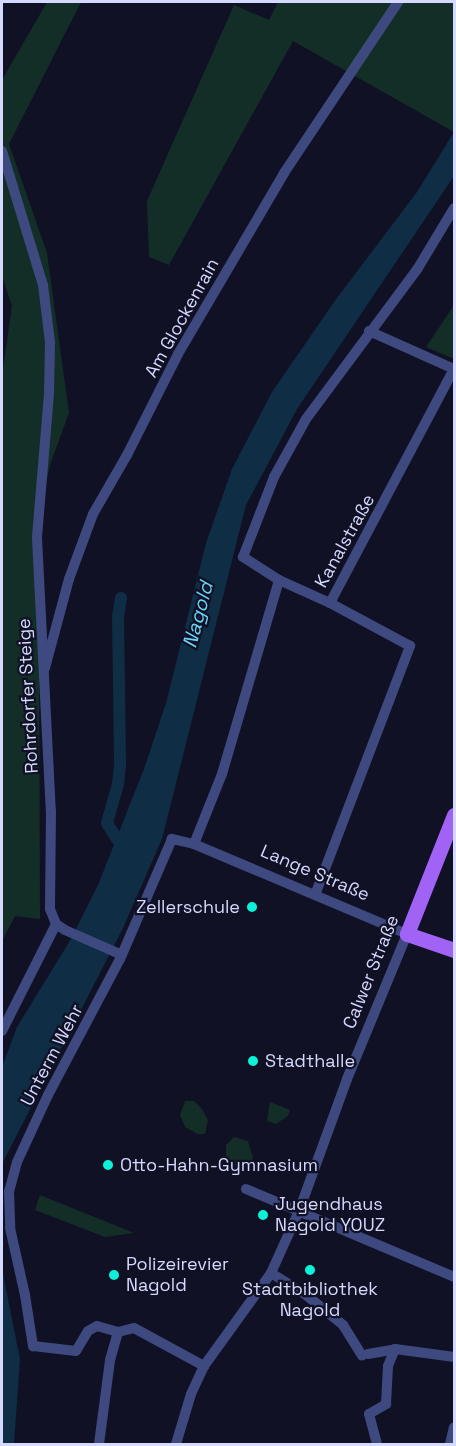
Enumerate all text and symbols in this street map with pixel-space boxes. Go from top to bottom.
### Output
street label: Am Glockenrain [140,255,224,381]
street label: Kanalstraße [310,491,380,591]
water label: Nagold [178,579,218,651]
street label: Rohrdorfer Steige [13,618,43,774]
street label: Lange Straße [257,840,373,906]
place label: Zellerschule [136,896,240,918]
marker: Zellerschule [245,900,259,914]
street label: Calwer Straße [338,912,404,1032]
street label: Unterm Wehr [16,1000,88,1110]
place label: Stadthalle [265,1050,355,1072]
marker: Stadthalle [246,1054,260,1068]
place label: Otto-Hahn-Gymnasium [120,1154,318,1176]
marker: Otto-Hahn-Gymnasium [101,1158,115,1172]
place label: Jugendhaus Nagold YOUZ [275,1194,385,1236]
marker: Jugendhaus Nagold YOUZ [256,1208,270,1222]
place label: Polizeirevier Nagold [126,1254,229,1296]
marker: Stadtbibliothek Nagold [303,1263,317,1277]
marker: Polizeirevier Nagold [107,1268,121,1282]
place label: Stadtbibliothek Nagold [242,1279,378,1322]

